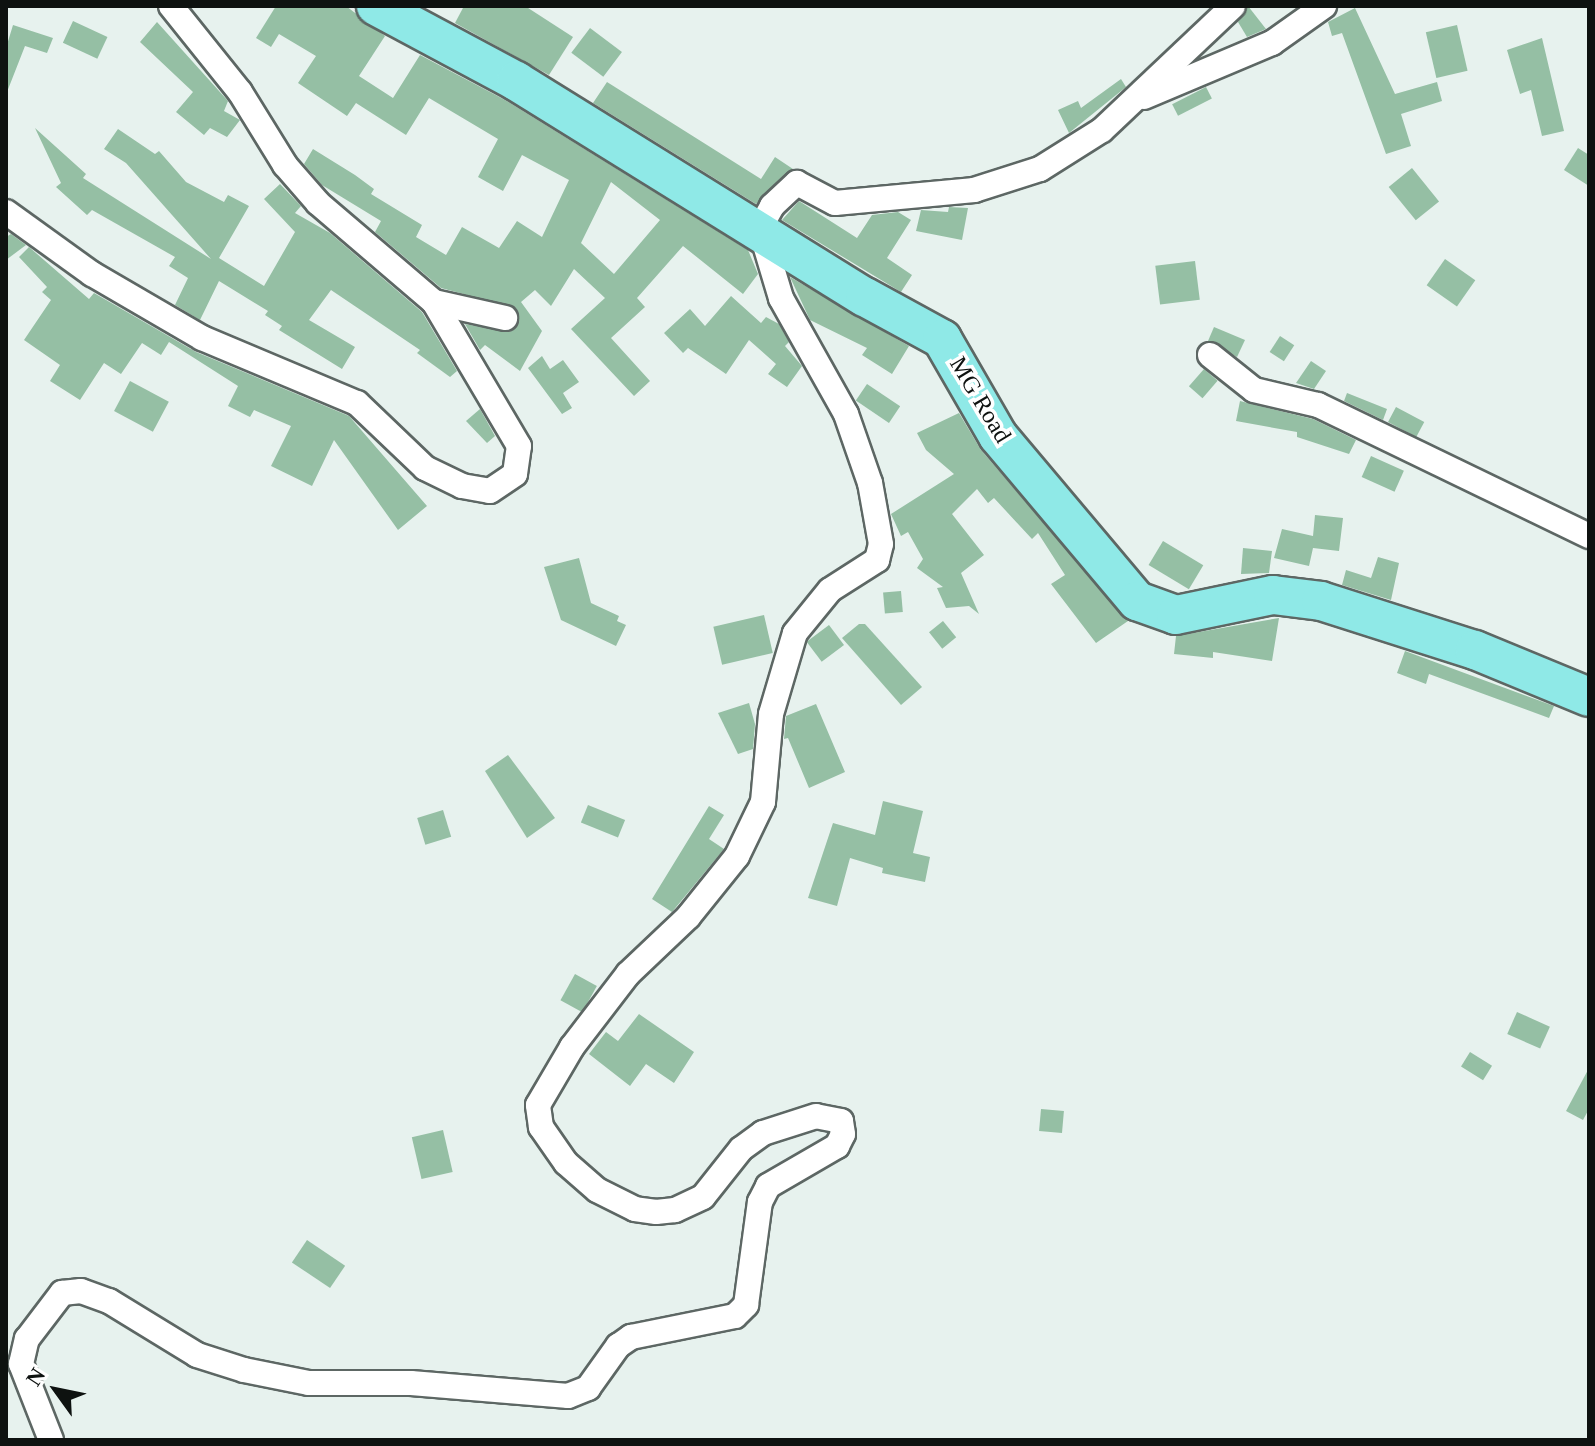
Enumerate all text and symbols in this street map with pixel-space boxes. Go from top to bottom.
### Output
street label: MG Road [943,352,1017,448]
north arrow [16,1350,96,1430]
text: N [21,1363,50,1390]

